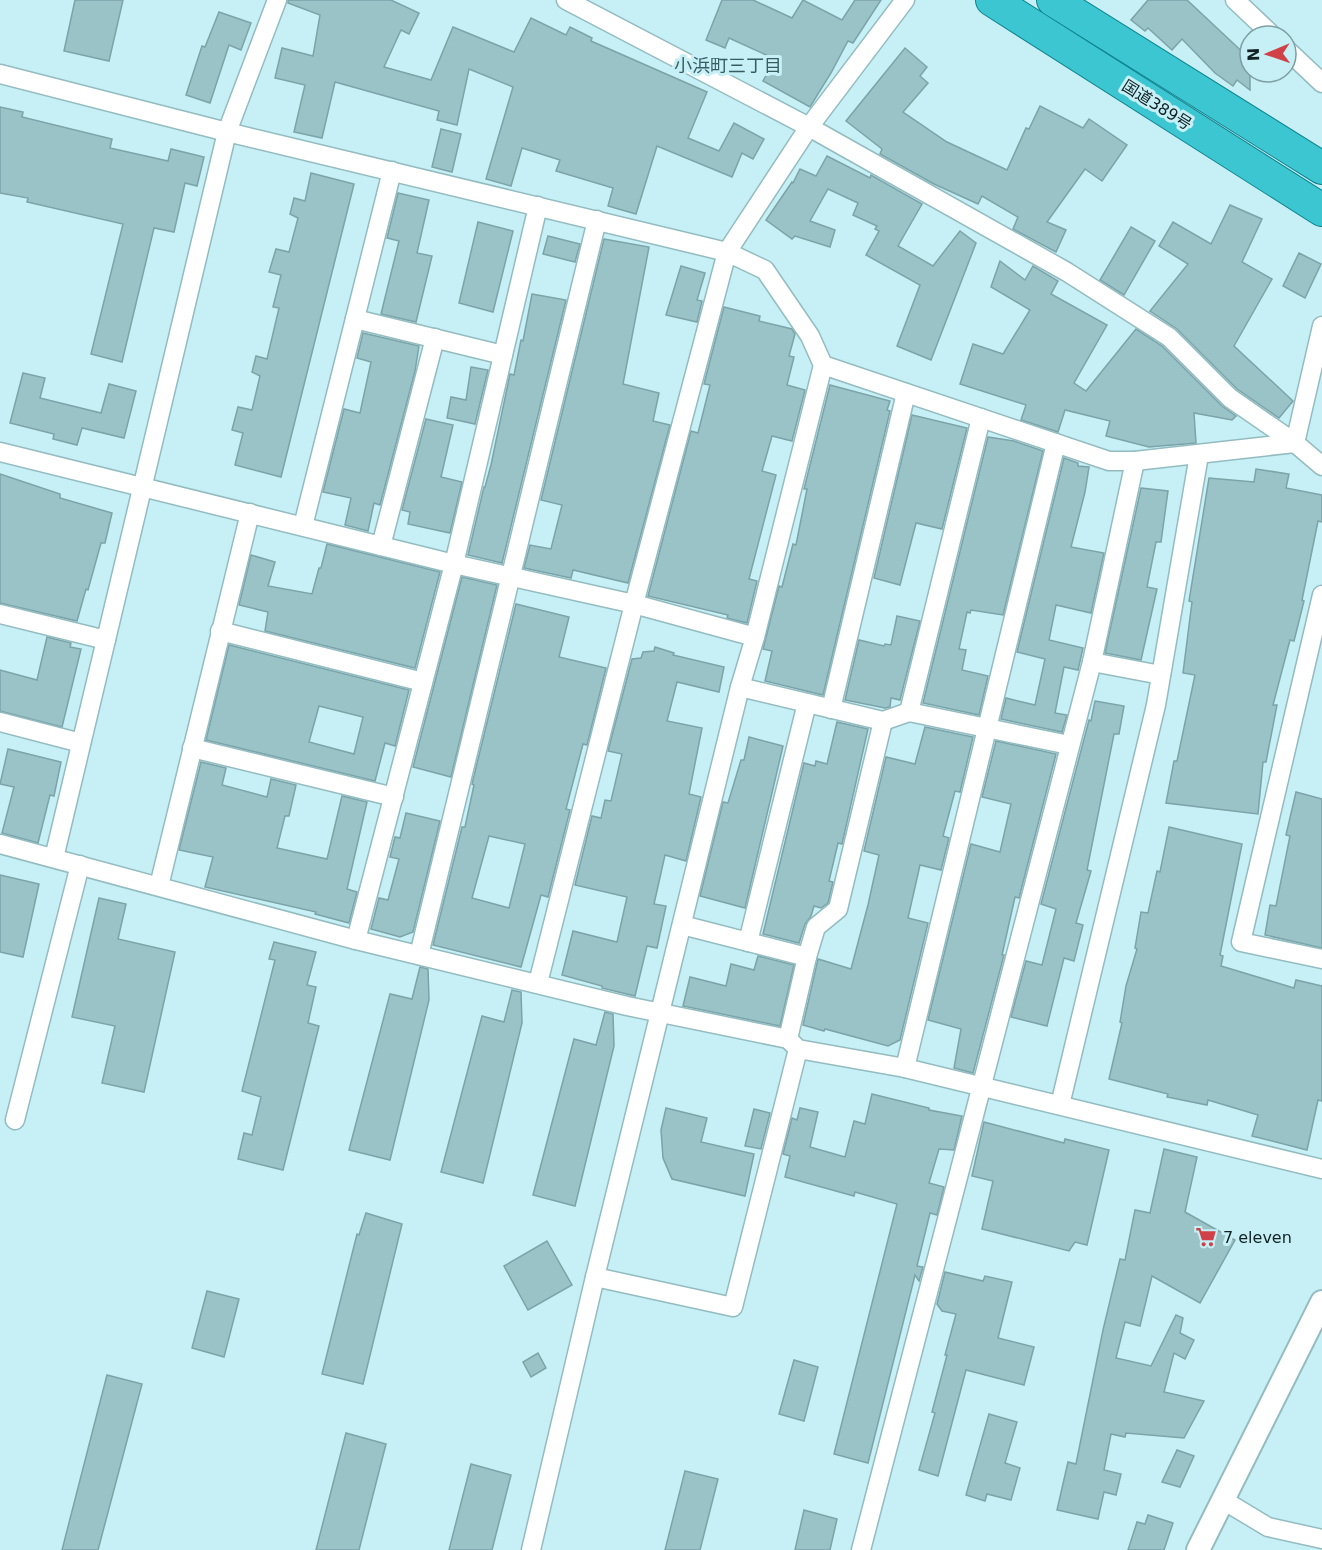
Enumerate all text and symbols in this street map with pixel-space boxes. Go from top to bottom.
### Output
north arrow [1238,24,1298,84]
text: N [1244,47,1263,62]
district label: 小浜町三丁目 [674,55,782,76]
street label: 国道389号 [1119,76,1195,134]
supermarket icon: 7 eleven [1194,1225,1218,1249]
place label: 7 eleven [1223,1228,1292,1247]

